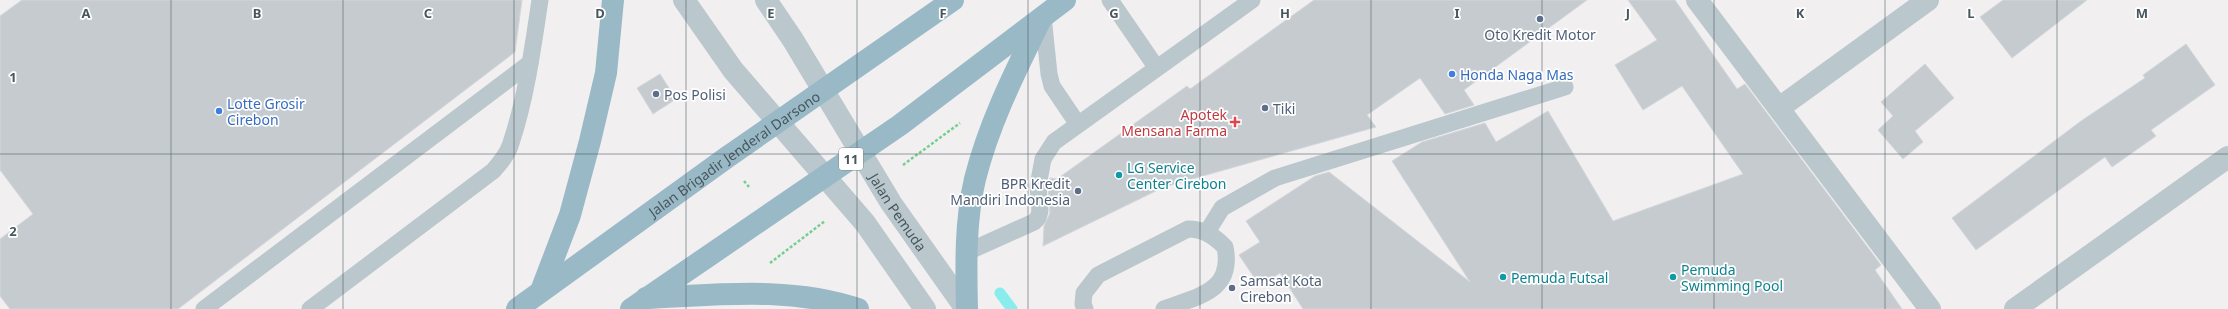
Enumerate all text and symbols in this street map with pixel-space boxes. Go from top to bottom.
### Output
text: A [82,4,91,22]
text: B [253,4,261,22]
text: C [424,4,432,22]
text: D [595,4,605,22]
text: E [767,4,775,22]
text: F [939,4,947,22]
text: G [1109,4,1119,22]
text: H [1280,4,1290,22]
text: I [1454,4,1460,22]
text: J [1625,4,1630,22]
text: K [1796,4,1805,22]
text: L [1967,4,1975,22]
text: M [2136,4,2148,22]
marker: Oto Kredit Motor [1535,14,1545,24]
place label: Oto Kredit Motor [1484,25,1596,44]
place label: Honda Naga Mas [1460,65,1574,84]
text: 1 [9,68,17,86]
marker: Honda Naga Mas [1447,69,1457,79]
place label: Pos Polisi [664,85,726,104]
street label: Jalan Brigadir Jenderal Darsono [643,86,823,222]
marker: Pos Polisi [651,89,661,99]
place label: Lotte Grosir Cirebon [227,94,305,129]
place label: Tiki [1273,99,1295,118]
marker: Tiki [1260,103,1270,113]
place label: Apotek Mensana Farma [1121,105,1228,140]
marker: Lotte Grosir Cirebon [214,106,224,116]
marker: Apotek Mensana Farma [1230,117,1240,127]
road number: 11 [839,148,863,170]
place label: LG Service Center Cirebon [1127,158,1226,193]
street label: Jalan Pemuda [865,168,931,255]
marker: LG Service Center Cirebon [1114,170,1124,180]
place label: BPR Kredit Mandiri Indonesia [950,174,1070,209]
marker: BPR Kredit Mandiri Indonesia [1073,186,1083,196]
text: 2 [9,222,17,240]
place label: Pemuda Swimming Pool [1681,260,1783,295]
place label: Pemuda Futsal [1511,268,1608,287]
place label: Samsat Kota Cirebon [1240,271,1322,306]
marker: Pemuda Futsal [1498,272,1508,282]
marker: Pemuda Swimming Pool [1668,272,1678,282]
marker: Samsat Kota Cirebon [1227,283,1237,293]

